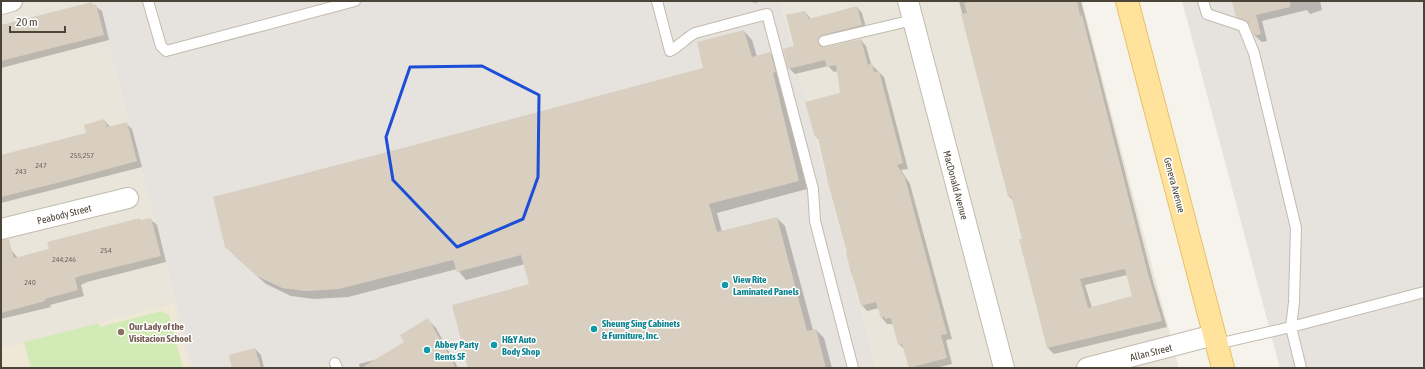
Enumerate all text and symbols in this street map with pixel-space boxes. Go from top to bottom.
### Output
scale bar [10,8,65,34]
text: 20 m [16,15,38,29]
street label: MacDonald Avenue [941,149,970,221]
house number: 255;257 [70,151,94,160]
street label: Geneva Avenue [1162,156,1187,214]
house number: 247 [35,161,47,170]
house number: 243 [15,167,27,176]
street label: Peabody Street [36,202,93,227]
house number: 254 [100,246,112,255]
house number: 244;246 [52,255,76,264]
place label: View Rite Laminated Panels [732,274,799,297]
house number: 240 [24,278,36,287]
marker: View Rite Laminated Panels [720,280,730,290]
place label: Sheung Sing Cabinets & Furniture, Inc. [602,318,680,341]
place label: Our Lady of the Visitacion School [128,321,192,344]
marker: Sheung Sing Cabinets & Furniture, Inc. [589,324,599,334]
marker: Our Lady of the Visitacion School [116,327,126,337]
place label: H&Y Auto Body Shop [502,334,540,357]
place label: Abbey Party Rents SF [434,339,479,362]
marker: H&Y Auto Body Shop [489,340,499,350]
street label: Allan Street [1129,342,1173,363]
marker: Abbey Party Rents SF [422,345,432,355]

